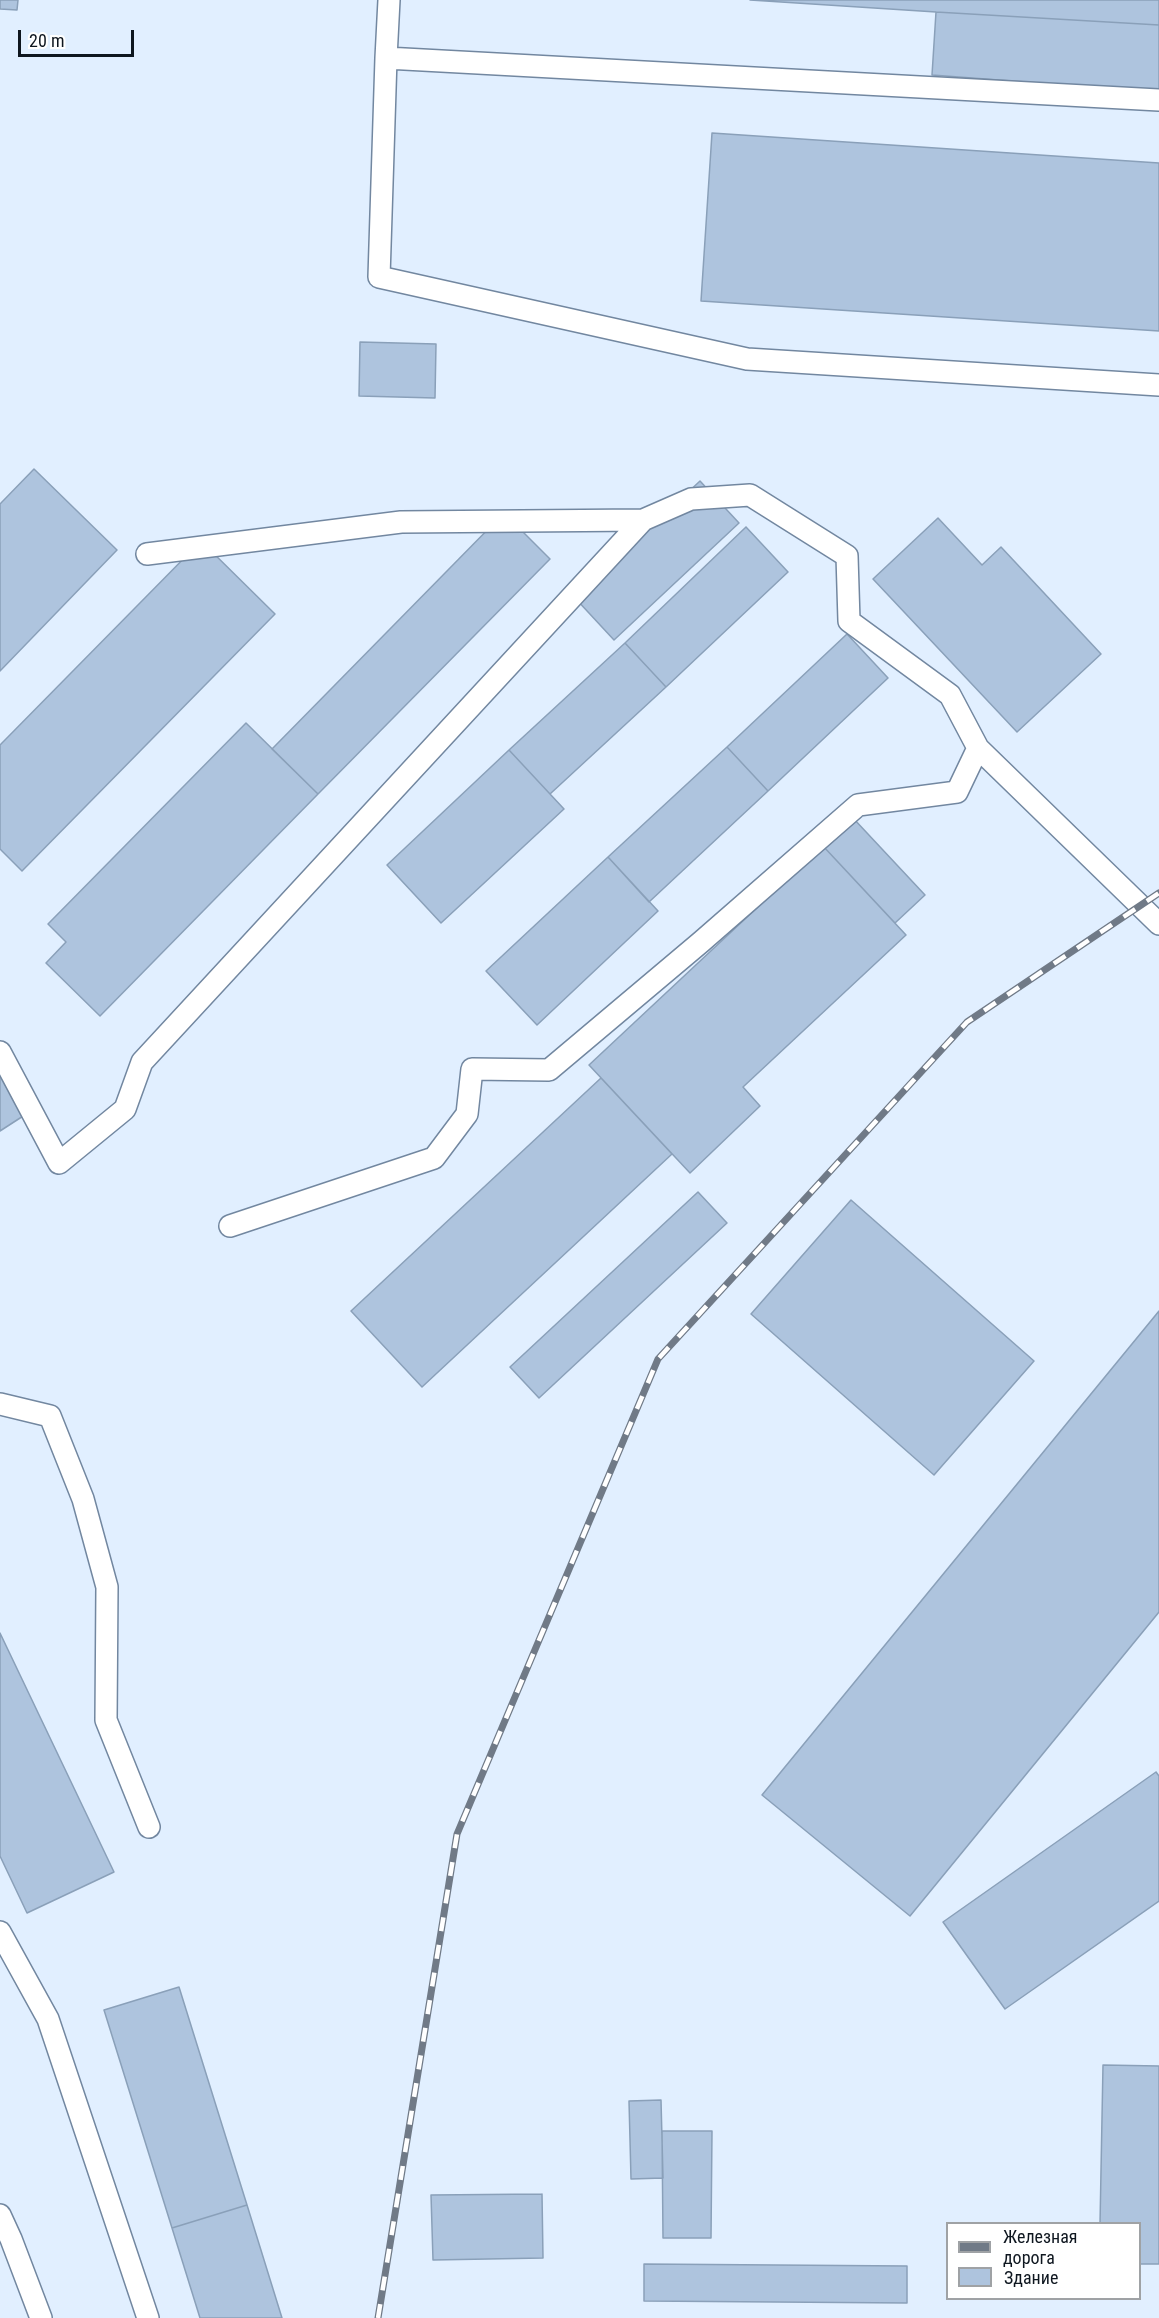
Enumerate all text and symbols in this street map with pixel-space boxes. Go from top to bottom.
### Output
scale bar [21,18,136,56]
text: 20 m [29,30,64,51]
legend [946,2222,1141,2300]
text: Железная дорога [1003,2226,1078,2268]
text: Здание [1004,2267,1058,2288]

